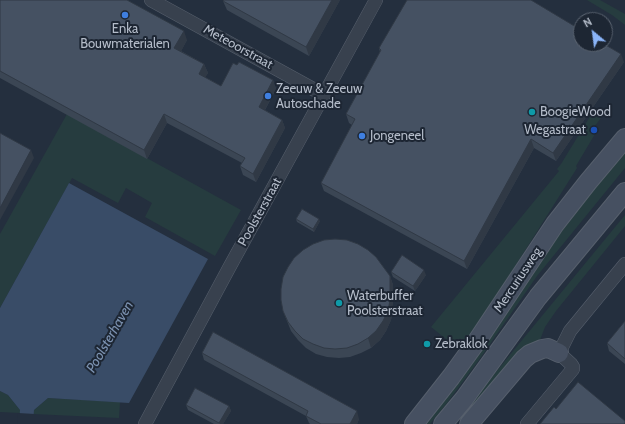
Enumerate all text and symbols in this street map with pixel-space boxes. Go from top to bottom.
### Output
marker: Enka Bouwmaterialen [120,10,130,20]
north arrow [573,12,613,52]
text: N [581,14,594,30]
place label: Enka Bouwmaterialen [80,21,170,52]
street label: Meteoorstraat [201,22,275,72]
place label: Zeeuw & Zeeuw Autoschade [276,81,362,112]
marker: Zeeuw & Zeeuw Autoschade [263,91,273,101]
place label: BoogieWood [540,104,611,120]
marker: BoogieWood [527,107,537,117]
place label: Wegastraat [524,122,586,138]
marker: Wegastraat [589,125,599,135]
place label: Jongeneel [370,128,424,144]
marker: Jongeneel [357,131,367,141]
street label: Poolsterstraat [235,175,285,249]
street label: Mercuriusweg [490,244,546,316]
place label: Waterbuffer Poolsterstraat [347,288,423,319]
water label: Poolsterhaven [83,298,137,376]
marker: Waterbuffer Poolsterstraat [334,298,344,308]
place label: Zebraklok [435,336,488,352]
marker: Zebraklok [422,339,432,349]

